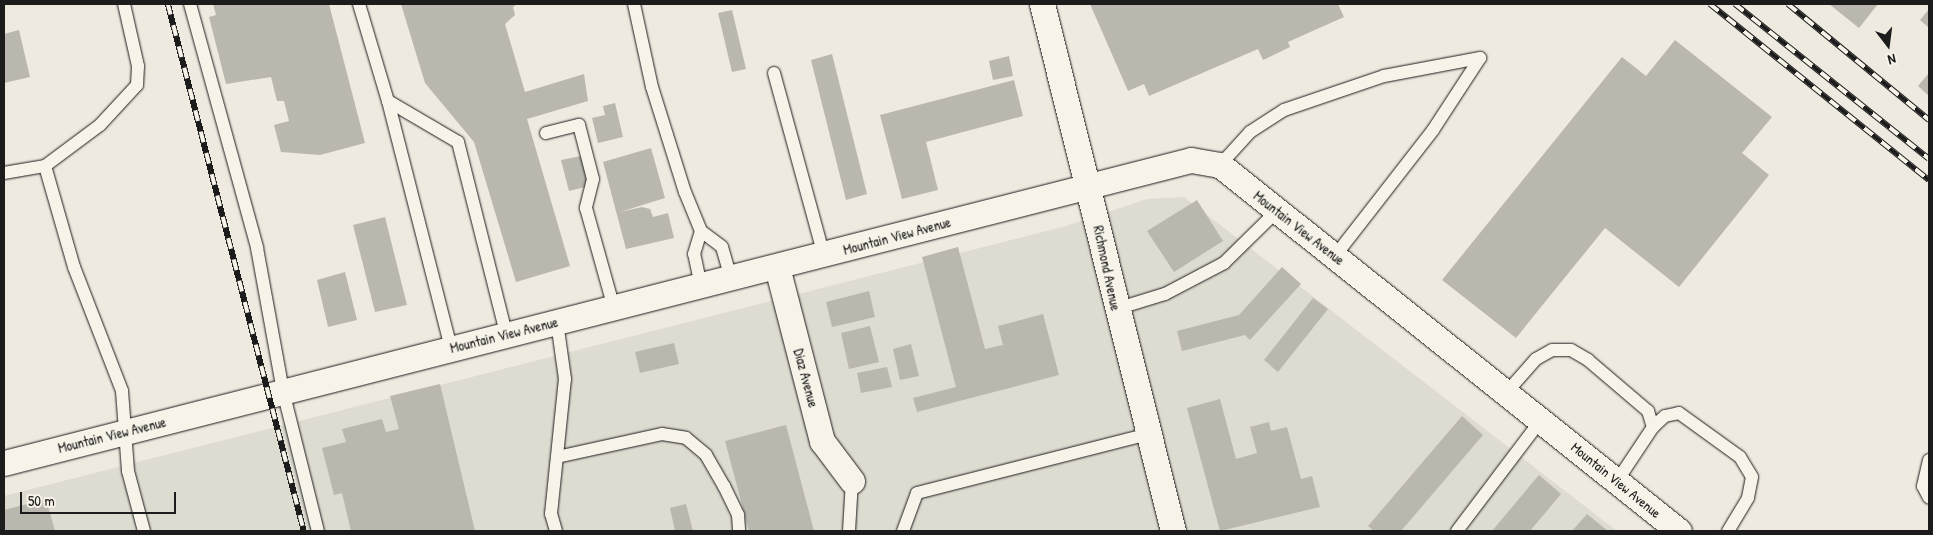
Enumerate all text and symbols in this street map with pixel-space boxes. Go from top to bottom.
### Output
north arrow [1863,20,1913,70]
text: N [1886,50,1898,70]
street label: Mountain View Avenue [1250,187,1348,269]
street label: Mountain View Avenue [841,214,953,258]
street label: Richmond Avenue [1090,224,1124,312]
street label: Mountain View Avenue [448,313,560,357]
street label: Diaz Avenue [790,347,822,409]
street label: Mountain View Avenue [56,413,168,457]
street label: Mountain View Avenue [1568,439,1664,521]
scale bar [22,482,179,514]
text: 50 m [28,490,55,511]

